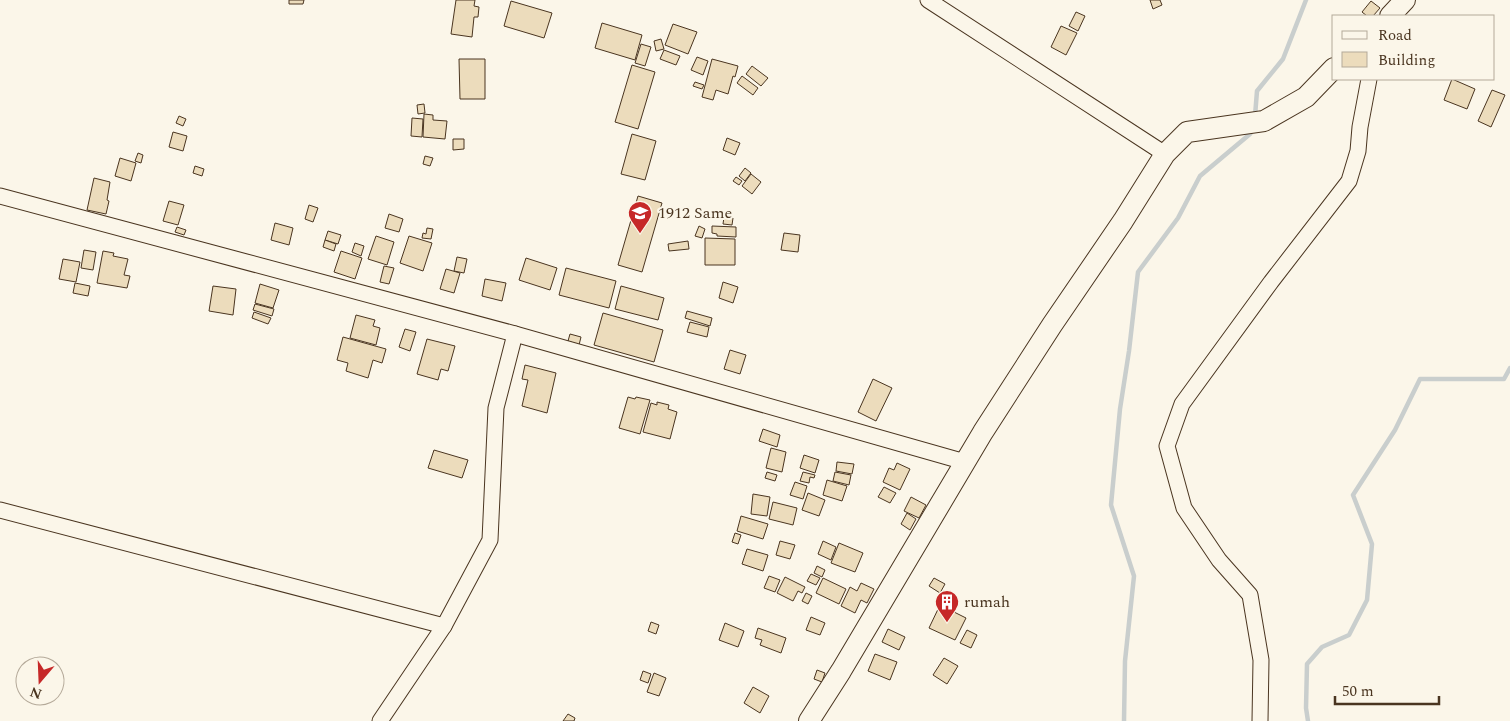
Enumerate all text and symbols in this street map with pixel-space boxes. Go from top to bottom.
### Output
legend [1332,15,1495,80]
text: Road [1378,24,1412,47]
text: Building [1378,49,1435,72]
school or university icon: 1912 Same [627,200,653,234]
place label: 1912 Same [658,201,732,225]
building icon: rumah [934,589,960,623]
place label: rumah [964,590,1010,614]
north arrow [15,656,65,706]
scale bar [1335,674,1439,706]
text: 50 m [1342,680,1374,703]
text: N [27,681,45,705]

